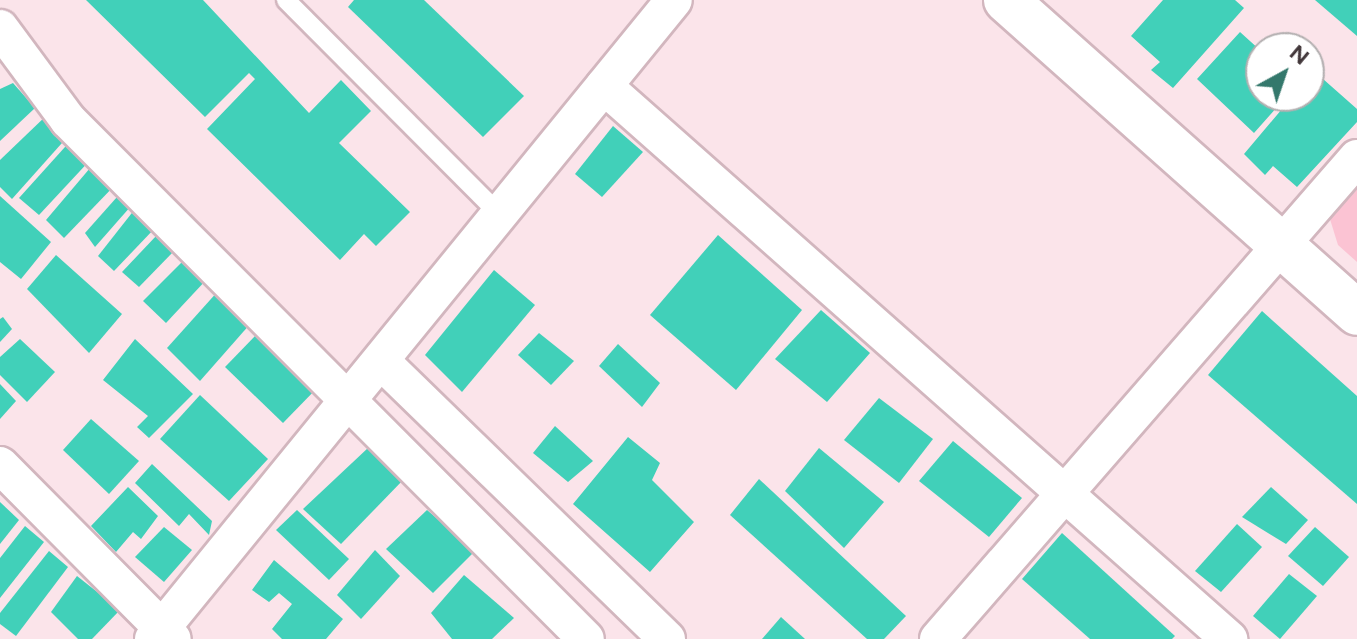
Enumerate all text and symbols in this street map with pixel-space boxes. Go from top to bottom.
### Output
north arrow [1245,32,1325,112]
text: N [1284,39,1315,71]

